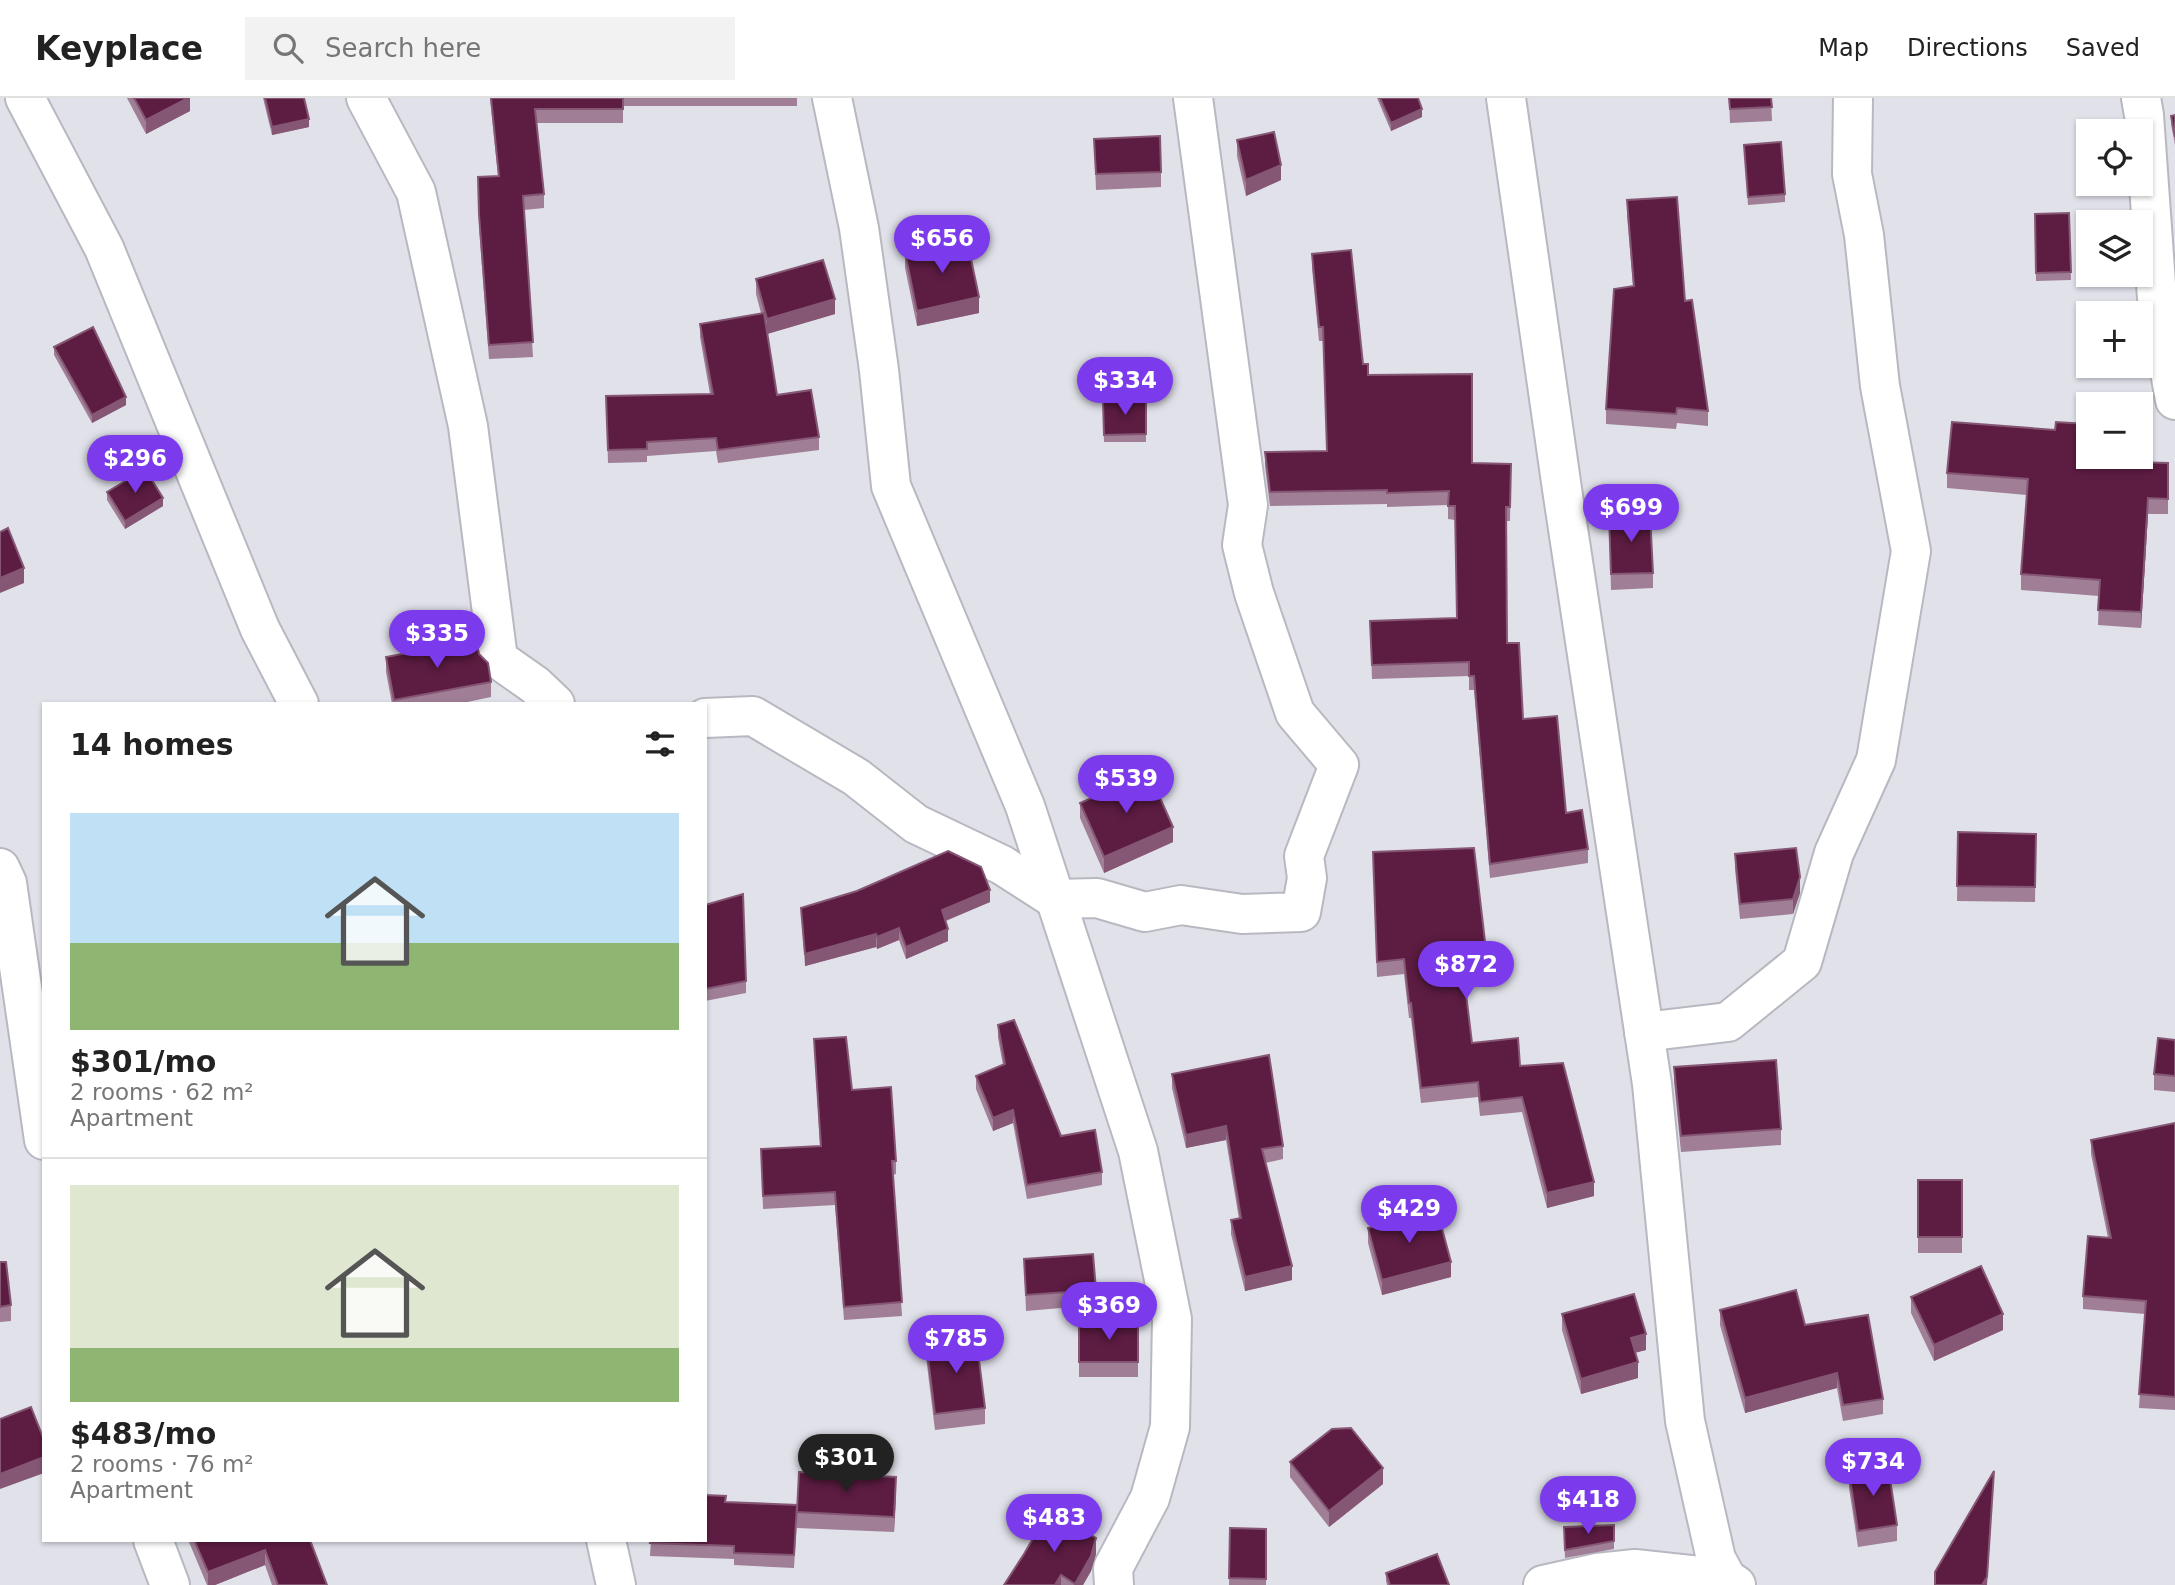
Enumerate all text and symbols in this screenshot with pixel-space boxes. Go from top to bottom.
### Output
search box [245,17,735,80]
text: Keyplace [35,29,203,68]
icon: search [269,29,307,67]
text: Search here [325,33,481,63]
text: Map [1818,34,1869,62]
text: Directions [1907,34,2028,62]
text: Saved [2066,34,2140,62]
map controls [2076,119,2153,469]
button: locate [2076,119,2153,196]
button: layers [2076,210,2153,287]
pin: $656 [901,216,983,275]
text: $656 [910,225,974,251]
button: + [2076,301,2153,378]
pin: $334 [1084,358,1166,417]
text: $334 [1093,367,1157,393]
button: − [2076,392,2153,469]
pin: $296 [94,436,176,495]
text: $296 [103,445,167,471]
pin: $699 [1590,484,1672,544]
text: $699 [1599,494,1663,520]
pin: $335 [396,610,478,670]
text: $335 [405,620,469,646]
icon: filters [641,725,679,763]
text: 14 homes [70,727,234,762]
pin: $539 [1085,756,1167,815]
text: $539 [1094,765,1158,791]
icon: home [312,858,438,984]
pin: $872 [1425,942,1507,1001]
text: $872 [1434,951,1498,977]
text: $301/mo [70,1044,216,1079]
text: 2 rooms · 62 m² [70,1079,254,1105]
text: Apartment [70,1105,193,1131]
pin: $429 [1368,1186,1450,1245]
text: $429 [1377,1195,1441,1221]
icon: home [312,1230,438,1356]
pin: $369 [1068,1282,1150,1342]
text: $369 [1077,1292,1141,1318]
pin: $785 [915,1316,997,1375]
text: $785 [924,1325,988,1351]
text: $483/mo [70,1416,216,1451]
pin: $301 [805,1434,887,1494]
pin: $734 [1832,1438,1914,1498]
text: $301 [814,1444,878,1470]
text: $734 [1841,1448,1905,1474]
text: 2 rooms · 76 m² [70,1451,254,1477]
pin: $418 [1547,1476,1629,1536]
text: Apartment [70,1477,193,1503]
text: $418 [1556,1486,1620,1512]
pin: $483 [1013,1494,1095,1554]
text: $483 [1022,1504,1086,1530]

